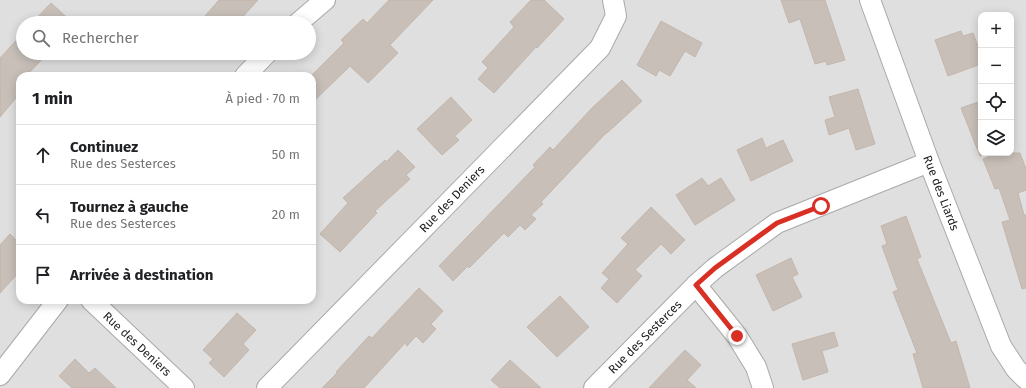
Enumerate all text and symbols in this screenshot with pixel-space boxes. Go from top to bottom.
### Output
map controls [978,12,1014,156]
button: + [978,12,1014,48]
search box [16,16,316,60]
icon: search [30,27,52,49]
text: Rechercher [62,29,138,47]
button: − [978,48,1014,84]
button: locate [978,84,1014,120]
text: 1 min [32,88,73,109]
text: À pied · 70 m [225,91,300,106]
button: layers [978,120,1014,156]
text: Continuez [70,138,138,156]
icon: ahead [32,144,54,166]
text: 50 m [272,147,300,162]
street label: Rue des Liards [920,153,962,233]
text: Rue des Sesterces [70,156,176,171]
street label: Rue des Deniers [416,162,488,235]
route start [812,197,830,215]
text: Tournez à gauche [70,198,189,216]
icon: left [32,204,54,226]
text: 20 m [272,207,300,222]
text: Rue des Sesterces [70,216,176,231]
icon: arrive [32,264,54,286]
text: Arrivée à destination [70,266,213,284]
street label: Rue des Sesterces [605,297,685,377]
street label: Rue des Deniers [100,309,174,379]
route end [728,327,746,345]

